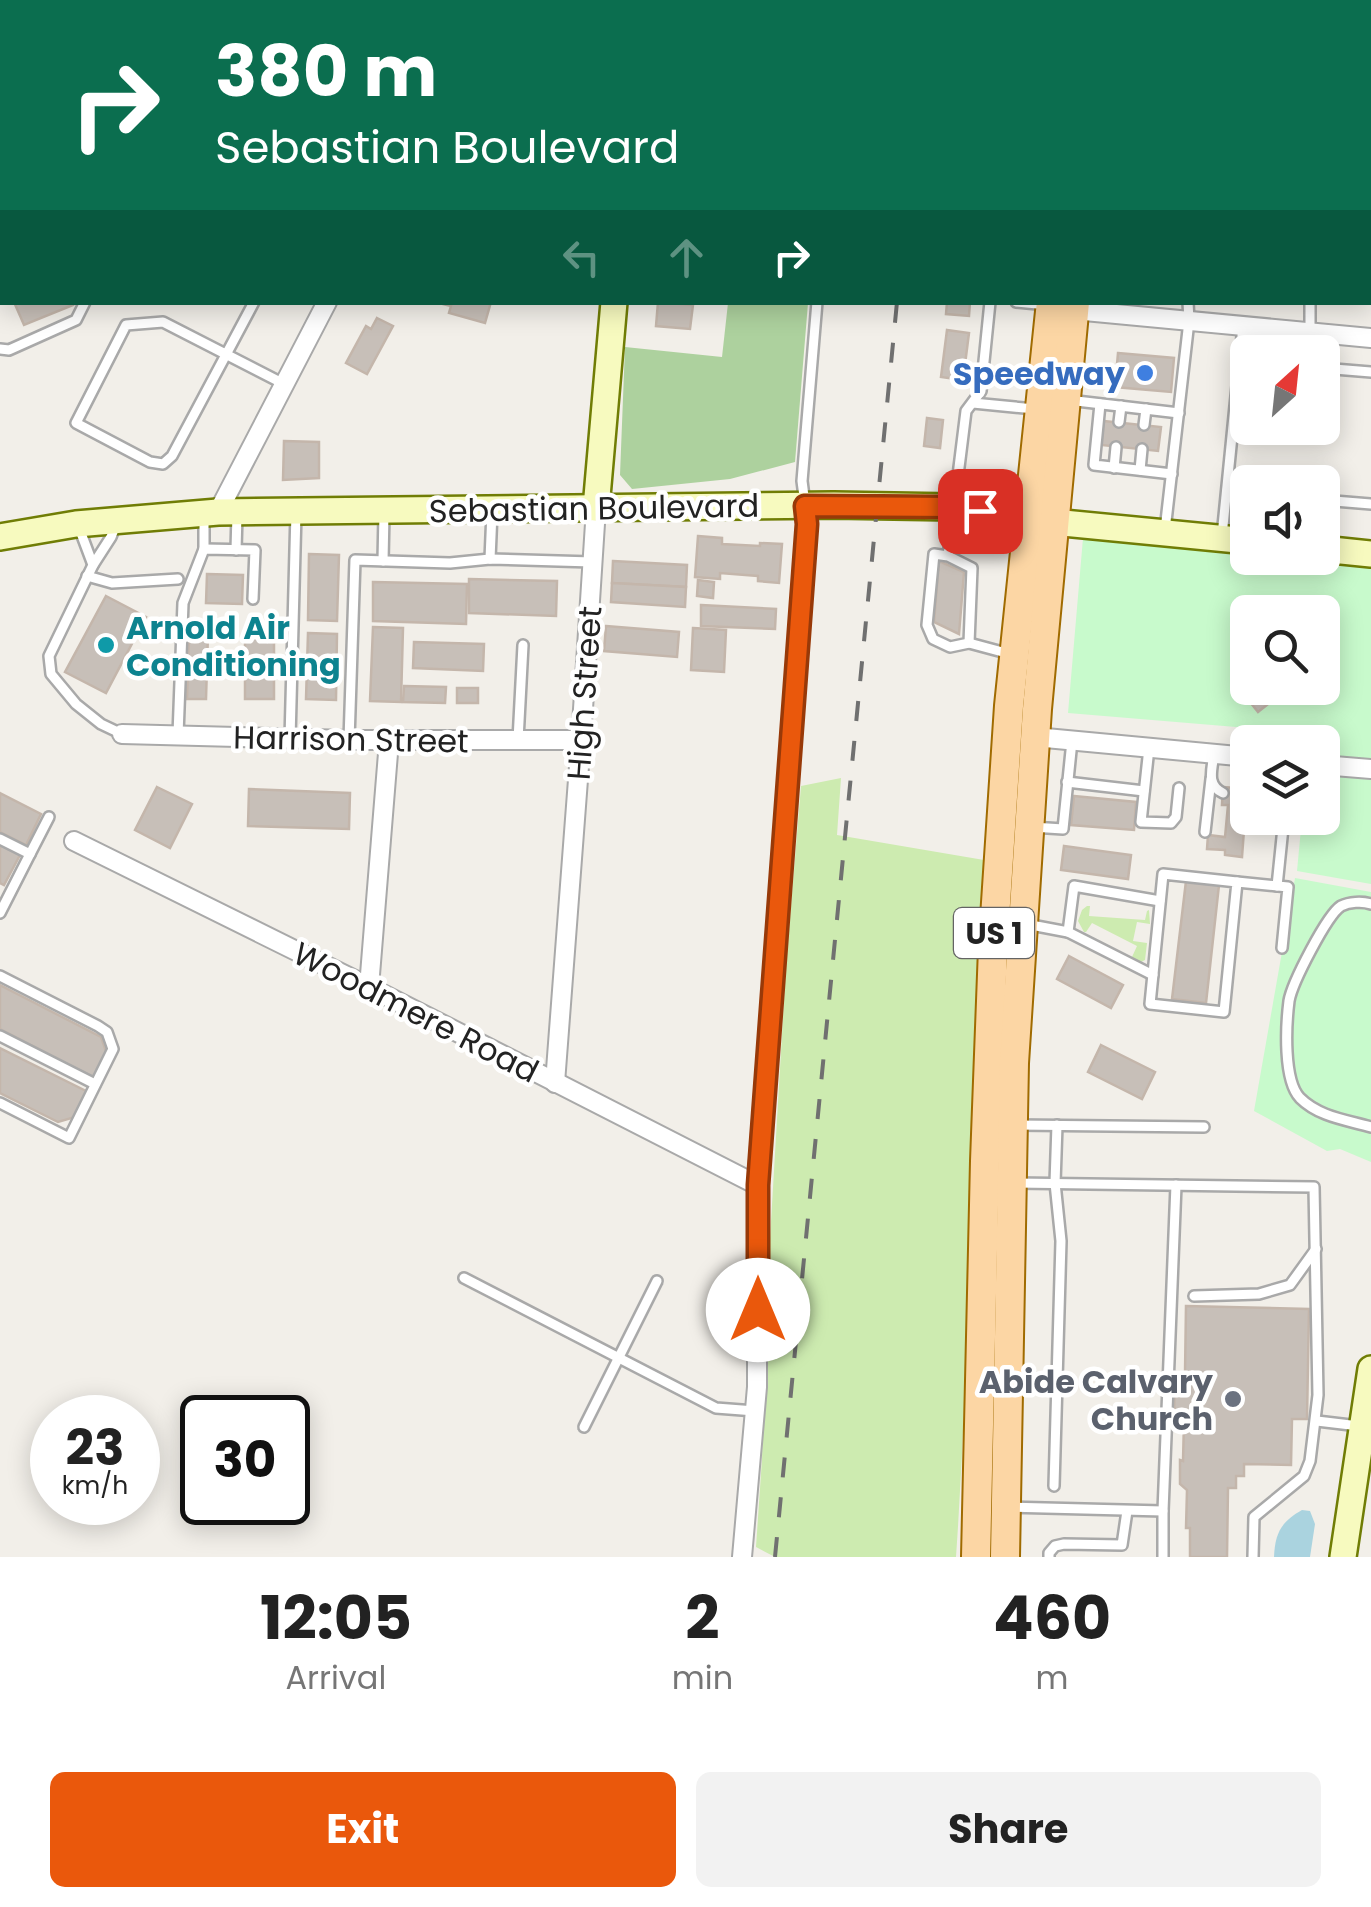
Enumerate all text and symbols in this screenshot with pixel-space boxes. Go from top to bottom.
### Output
text: 380 m [215,22,437,121]
icon: right [50,40,180,170]
text: Sebastian Boulevard [215,116,679,179]
icon: left [554,230,609,285]
icon: ahead [659,230,714,285]
icon: right [764,230,819,285]
north arrow [1230,335,1340,445]
map controls [1230,335,1340,835]
place label: Speedway [953,351,1126,396]
marker: Speedway [1134,362,1156,384]
button: sound [1230,465,1340,575]
pin [938,469,1023,554]
street label: Sebastian Boulevard [429,483,759,533]
icon: arrive [953,484,1008,539]
button: search [1230,595,1340,705]
street label: High Street [555,604,613,782]
place label: Arnold Air Conditioning [126,605,341,687]
marker: Arnold Air Conditioning [95,634,117,656]
street label: Harrison Street [233,714,469,764]
button: layers [1230,725,1340,835]
road number: US 1 [954,908,1034,958]
street label: Woodmere Road [285,931,547,1093]
position arrow [706,1258,810,1362]
place label: Abide Calvary Church [979,1359,1214,1441]
marker: Abide Calvary Church [1222,1388,1244,1410]
speed limit sign: 30 [180,1395,310,1525]
text: 23 [66,1412,124,1483]
text: km/h [62,1468,128,1503]
text: 12:05 [260,1576,412,1660]
text: 2 [685,1576,720,1660]
text: 460 [993,1576,1111,1660]
text: Arrival [286,1655,386,1700]
text: min [672,1655,733,1700]
text: m [1036,1655,1069,1700]
button: Exit [50,1772,676,1887]
button: Share [696,1772,1321,1887]

